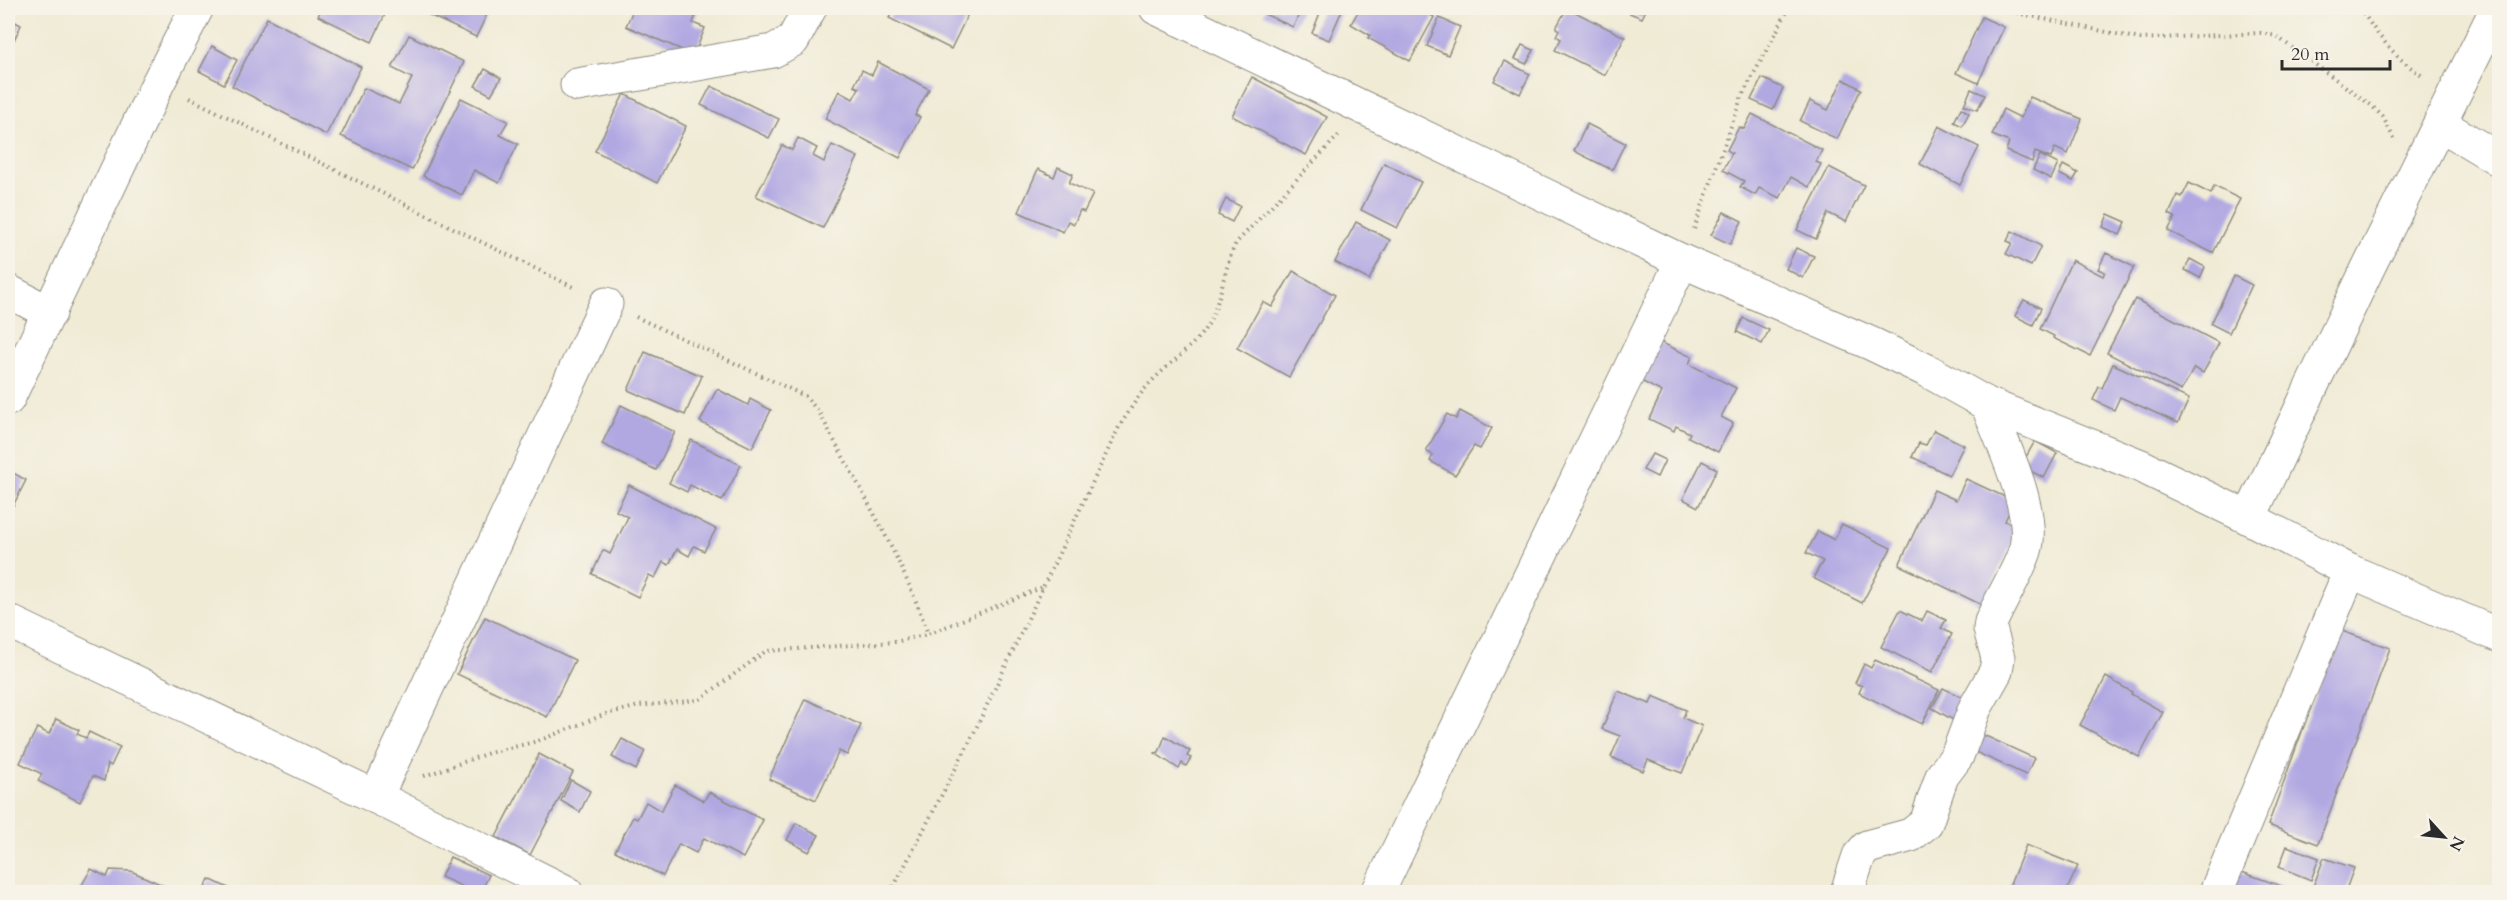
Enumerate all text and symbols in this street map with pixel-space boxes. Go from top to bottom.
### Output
scale bar [2282,33,2390,71]
text: 20 m [2291,42,2330,67]
north arrow [2414,807,2474,867]
text: N [2443,832,2469,855]

